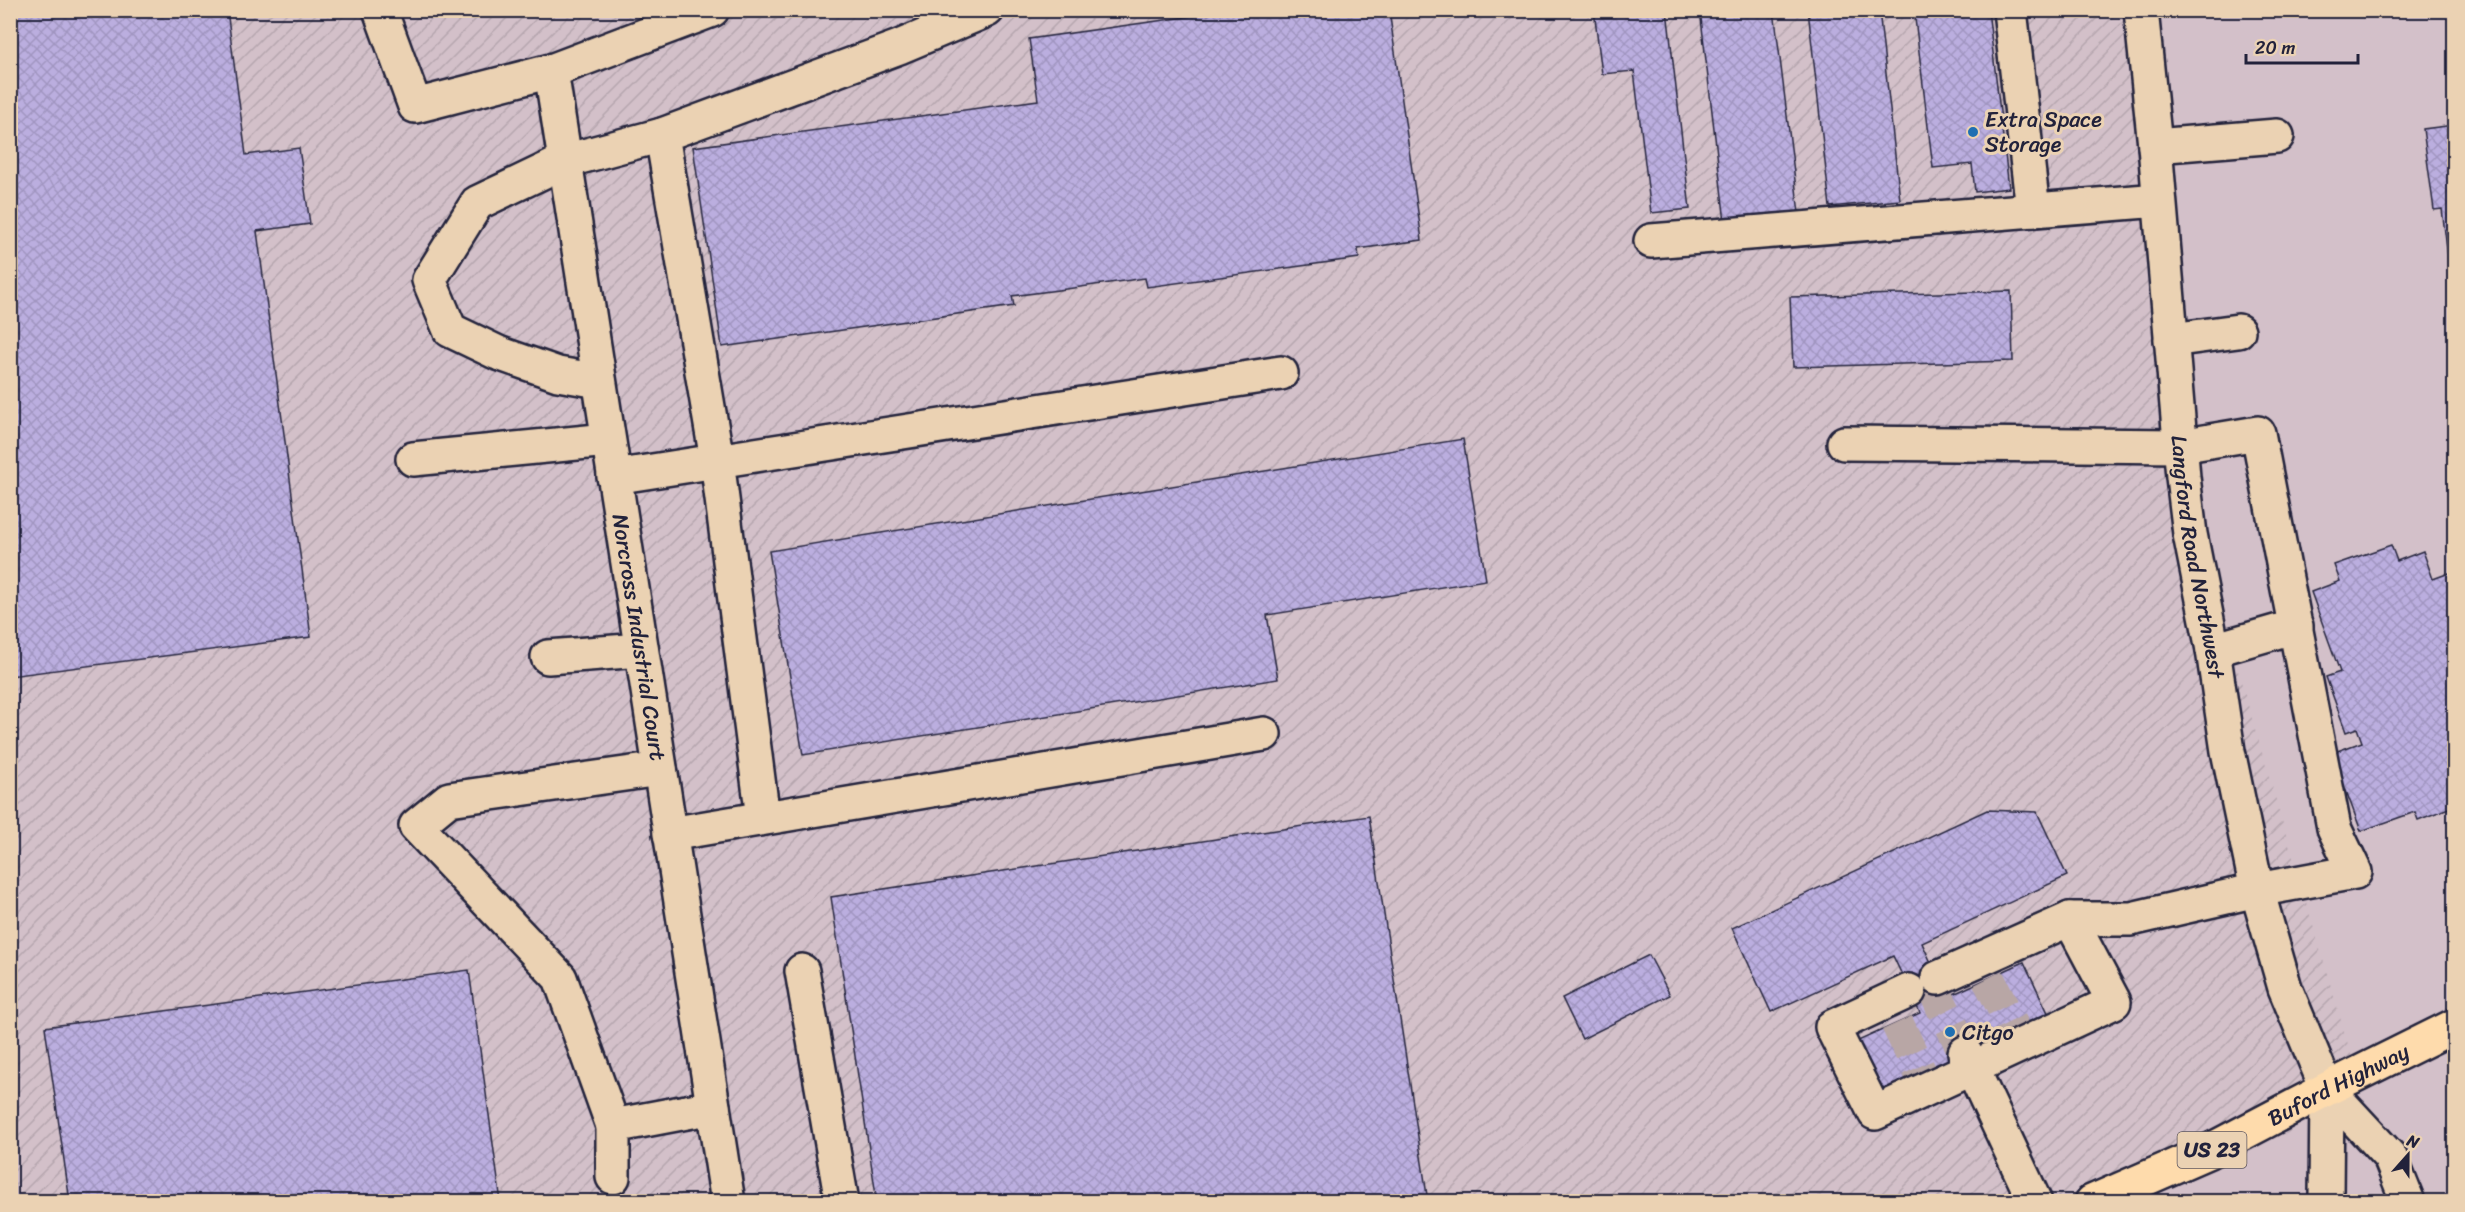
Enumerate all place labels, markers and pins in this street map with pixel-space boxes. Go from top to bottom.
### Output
place label: Extra Space Storage [1985,100,2102,164]
marker: Extra Space Storage [1966,125,1980,139]
place label: Citgo [1962,1013,2014,1052]
marker: Citgo [1943,1025,1957,1039]

